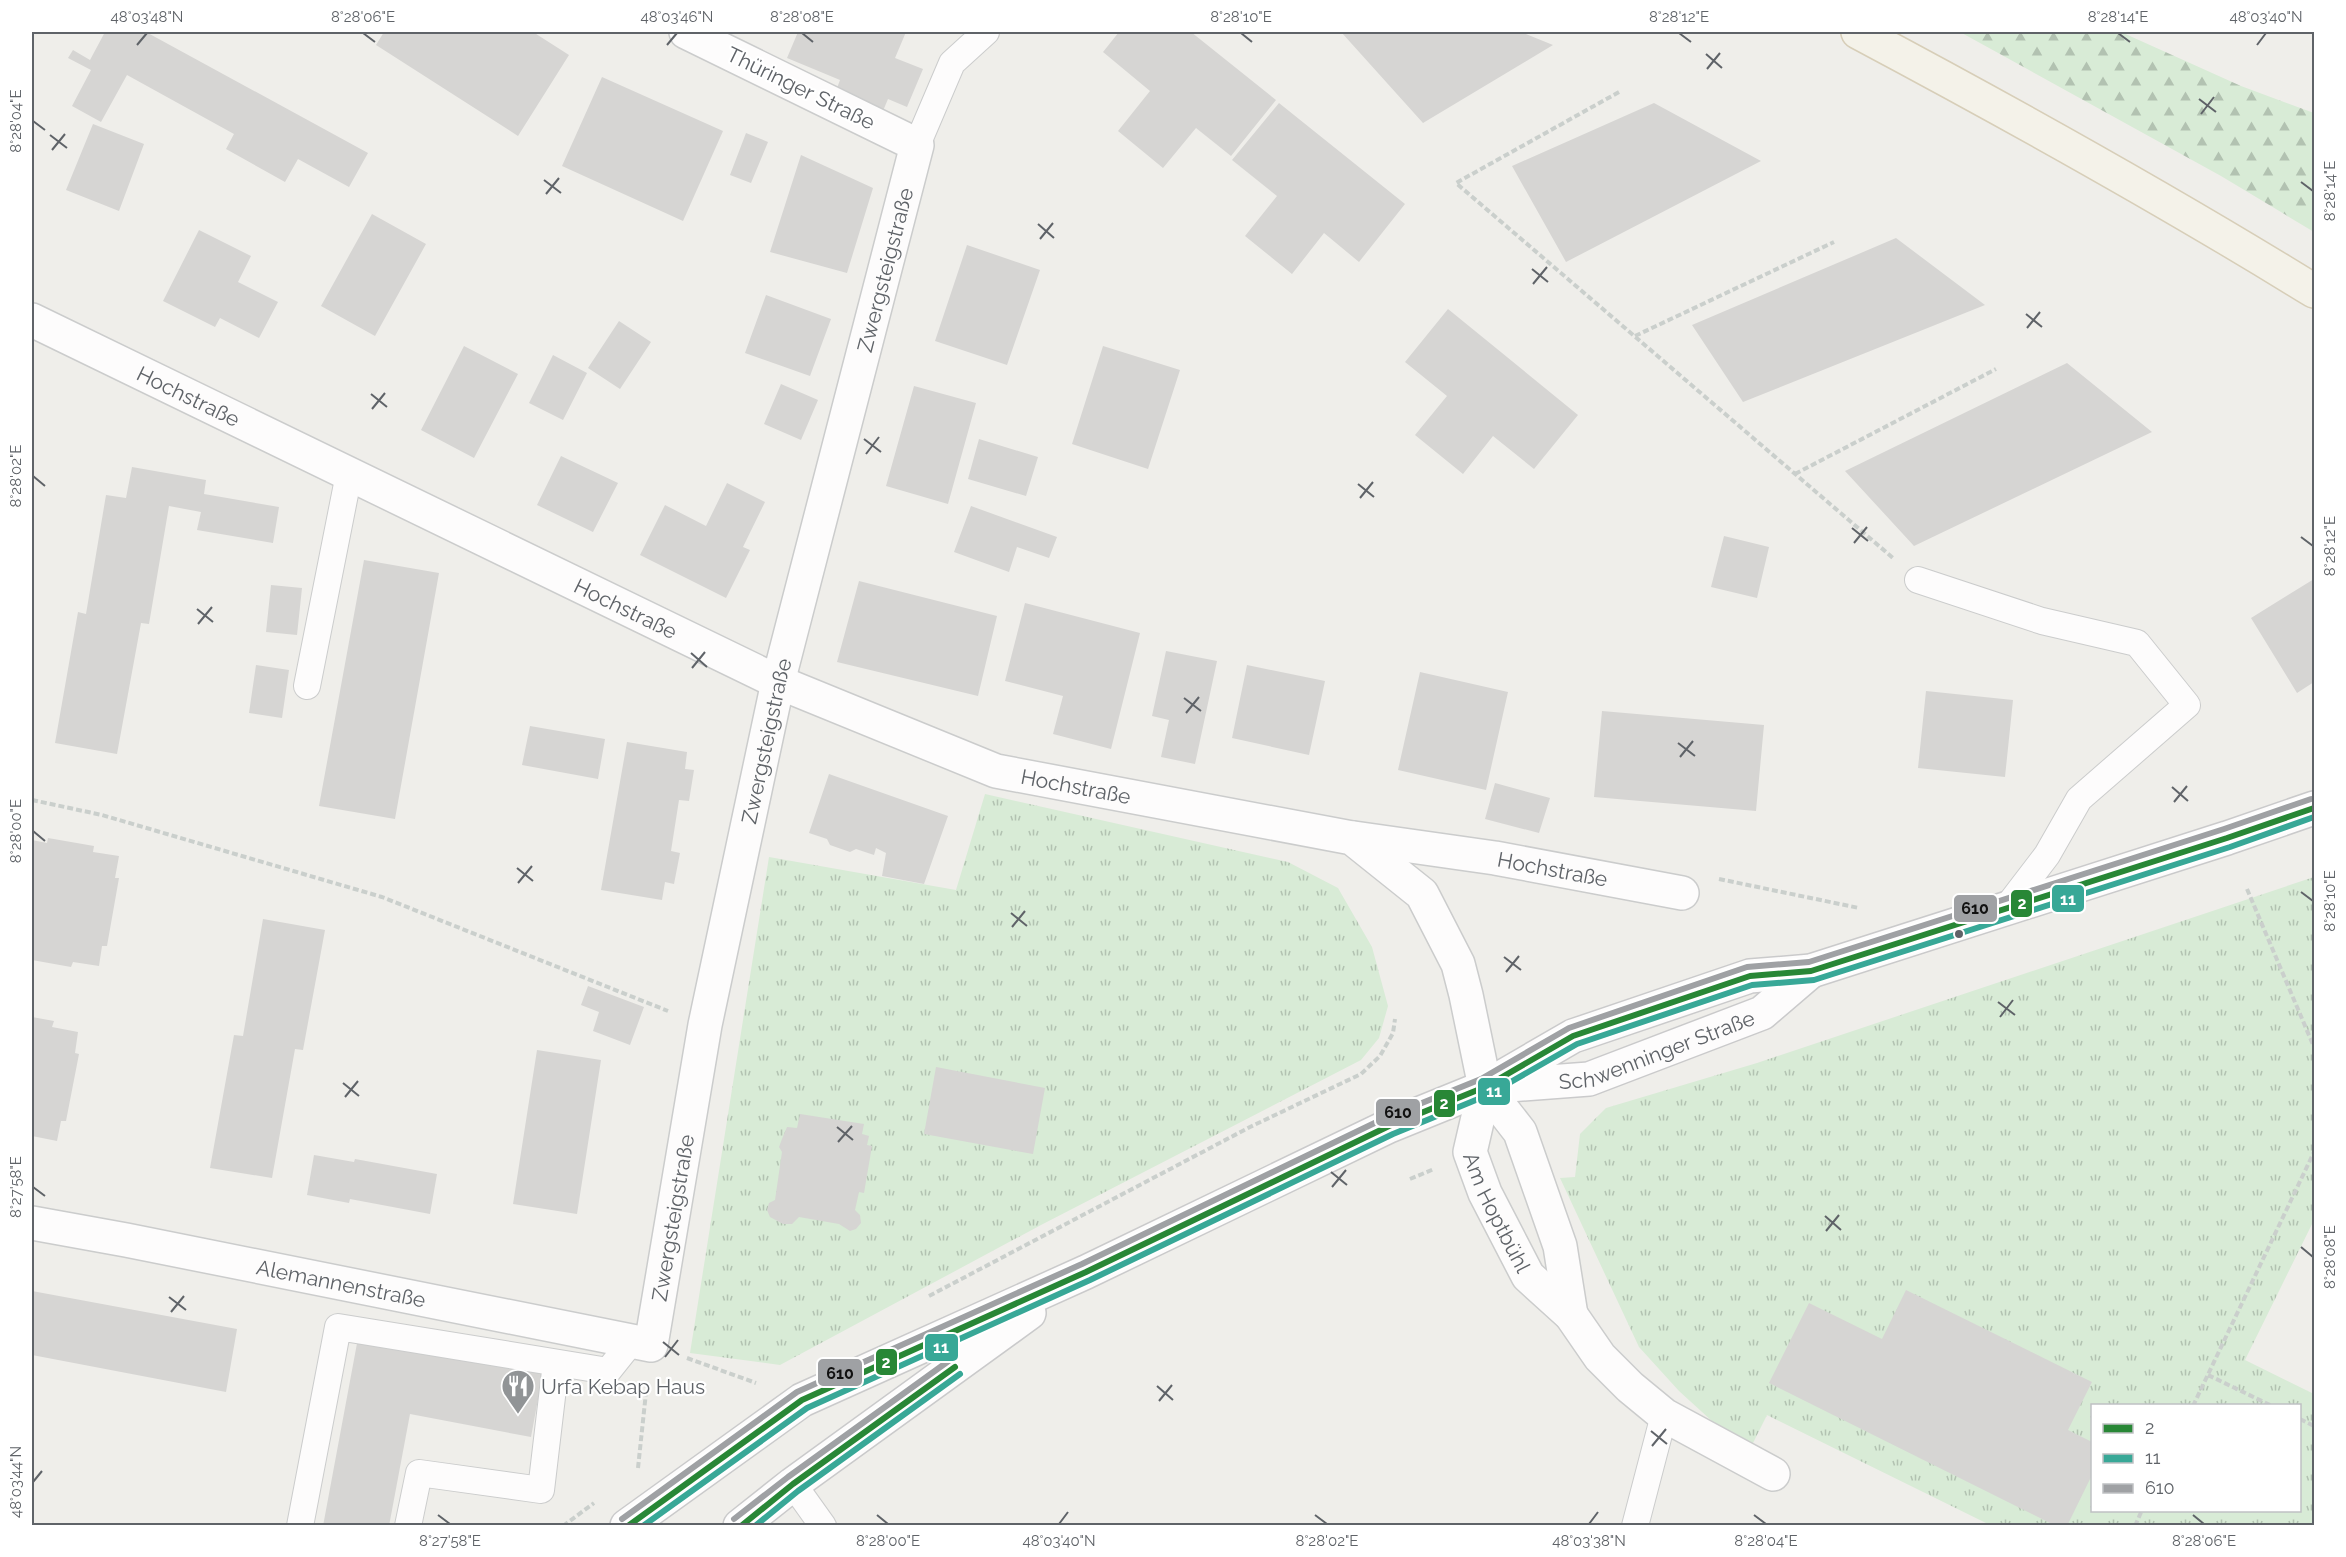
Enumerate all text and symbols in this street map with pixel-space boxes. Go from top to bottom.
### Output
text: 48°03'48"N [111,8,183,26]
text: 8°28'06"E [331,8,395,26]
text: 48°03'46"N [641,8,713,26]
text: 8°28'08"E [770,8,834,26]
text: 8°28'10"E [1210,8,1272,26]
text: 8°28'12"E [1649,8,1709,26]
text: 8°28'14"E [2088,8,2148,26]
text: 48°03'40"N [2230,8,2303,26]
street label: Thüringer Straße [723,41,879,135]
text: 8°28'04"E [7,89,25,153]
text: 8°28'14"E [2321,161,2339,221]
street label: Zwergsteigstraße [851,185,918,355]
street label: Hochstraße [133,360,244,432]
text: 8°28'02"E [7,445,25,507]
text: 8°28'12"E [2321,516,2339,576]
street label: Hochstraße [570,573,681,644]
street label: Zwergsteigstraße [736,655,796,826]
street label: Hochstraße [1019,763,1133,809]
text: 8°28'00"E [7,799,25,863]
street label: Hochstraße [1495,846,1610,891]
text: 8°28'10"E [2321,870,2339,932]
line badge: 11 [2051,884,2085,913]
line badge: 2 [2010,889,2033,918]
text: 11 [2060,890,2076,909]
line badge: 610 [1953,894,1998,923]
text: 2 [2017,894,2027,913]
text: 610 [1961,899,1989,918]
unlabelled marker [1953,928,1965,940]
street label: Schwenninger Straße [1558,1005,1758,1094]
line badge: 11 [1477,1077,1511,1106]
text: 11 [1486,1082,1502,1101]
line badge: 2 [1433,1089,1456,1118]
text: 2 [1439,1094,1449,1113]
line badge: 610 [1375,1098,1421,1127]
text: 610 [1384,1103,1412,1122]
street label: Zwergsteigstraße [646,1132,699,1303]
street label: Am Hoptbühl [1459,1149,1536,1277]
text: 8°27'58"E [7,1156,25,1218]
text: 8°28'08"E [2321,1225,2339,1289]
street label: Alemannenstraße [254,1254,428,1312]
line badge: 11 [924,1333,959,1362]
text: 11 [933,1338,949,1357]
line badge: 2 [875,1348,898,1376]
text: 2 [881,1353,891,1372]
line badge: 610 [817,1358,863,1387]
text: 610 [826,1364,854,1383]
restaurant icon: Urfa Kebap Haus [500,1368,536,1415]
place label: Urfa Kebap Haus [541,1374,705,1399]
legend [2091,1404,2301,1512]
text: 2 [2145,1417,2154,1438]
text: 48°03'44"N [7,1446,25,1518]
text: 11 [2145,1447,2161,1468]
text: 610 [2145,1477,2175,1498]
text: 8°27'58"E [419,1532,481,1550]
text: 8°28'00"E [856,1532,920,1550]
text: 48°03'40"N [1023,1532,1096,1550]
text: 8°28'02"E [1296,1532,1358,1550]
text: 48°03'38"N [1552,1532,1626,1550]
text: 8°28'04"E [1734,1532,1798,1550]
text: 8°28'06"E [2172,1532,2236,1550]

